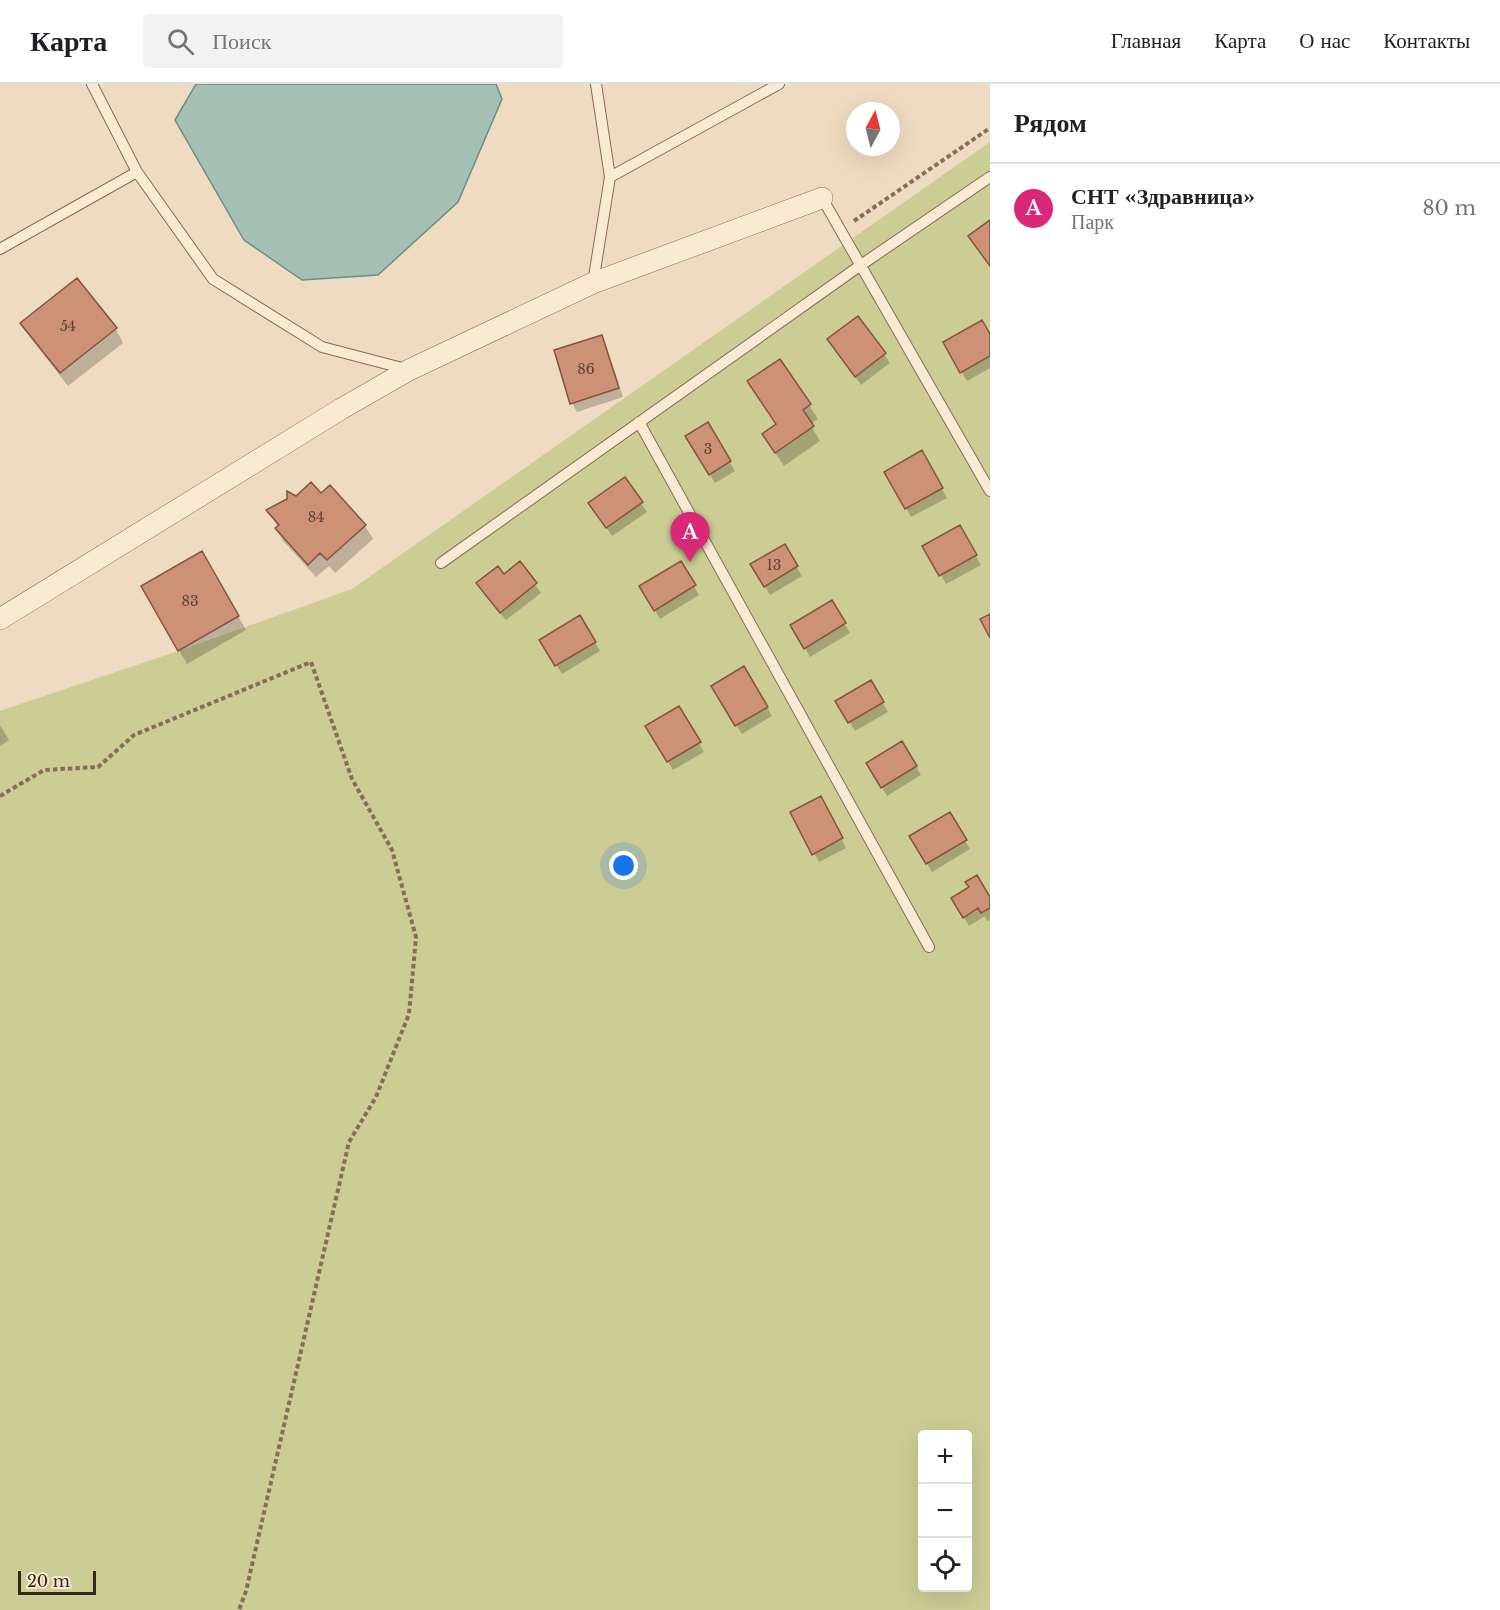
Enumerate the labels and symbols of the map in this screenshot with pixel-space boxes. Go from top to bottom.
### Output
north arrow [846,102,900,156]
house number: 54 [60,317,76,335]
house number: 86 [577,360,595,378]
house number: 3 [704,440,712,458]
house number: 84 [308,508,324,526]
pin: A [670,512,710,562]
house number: 13 [767,556,781,574]
house number: 83 [181,592,199,610]
your location [609,851,638,880]
scale bar [18,1568,96,1596]

